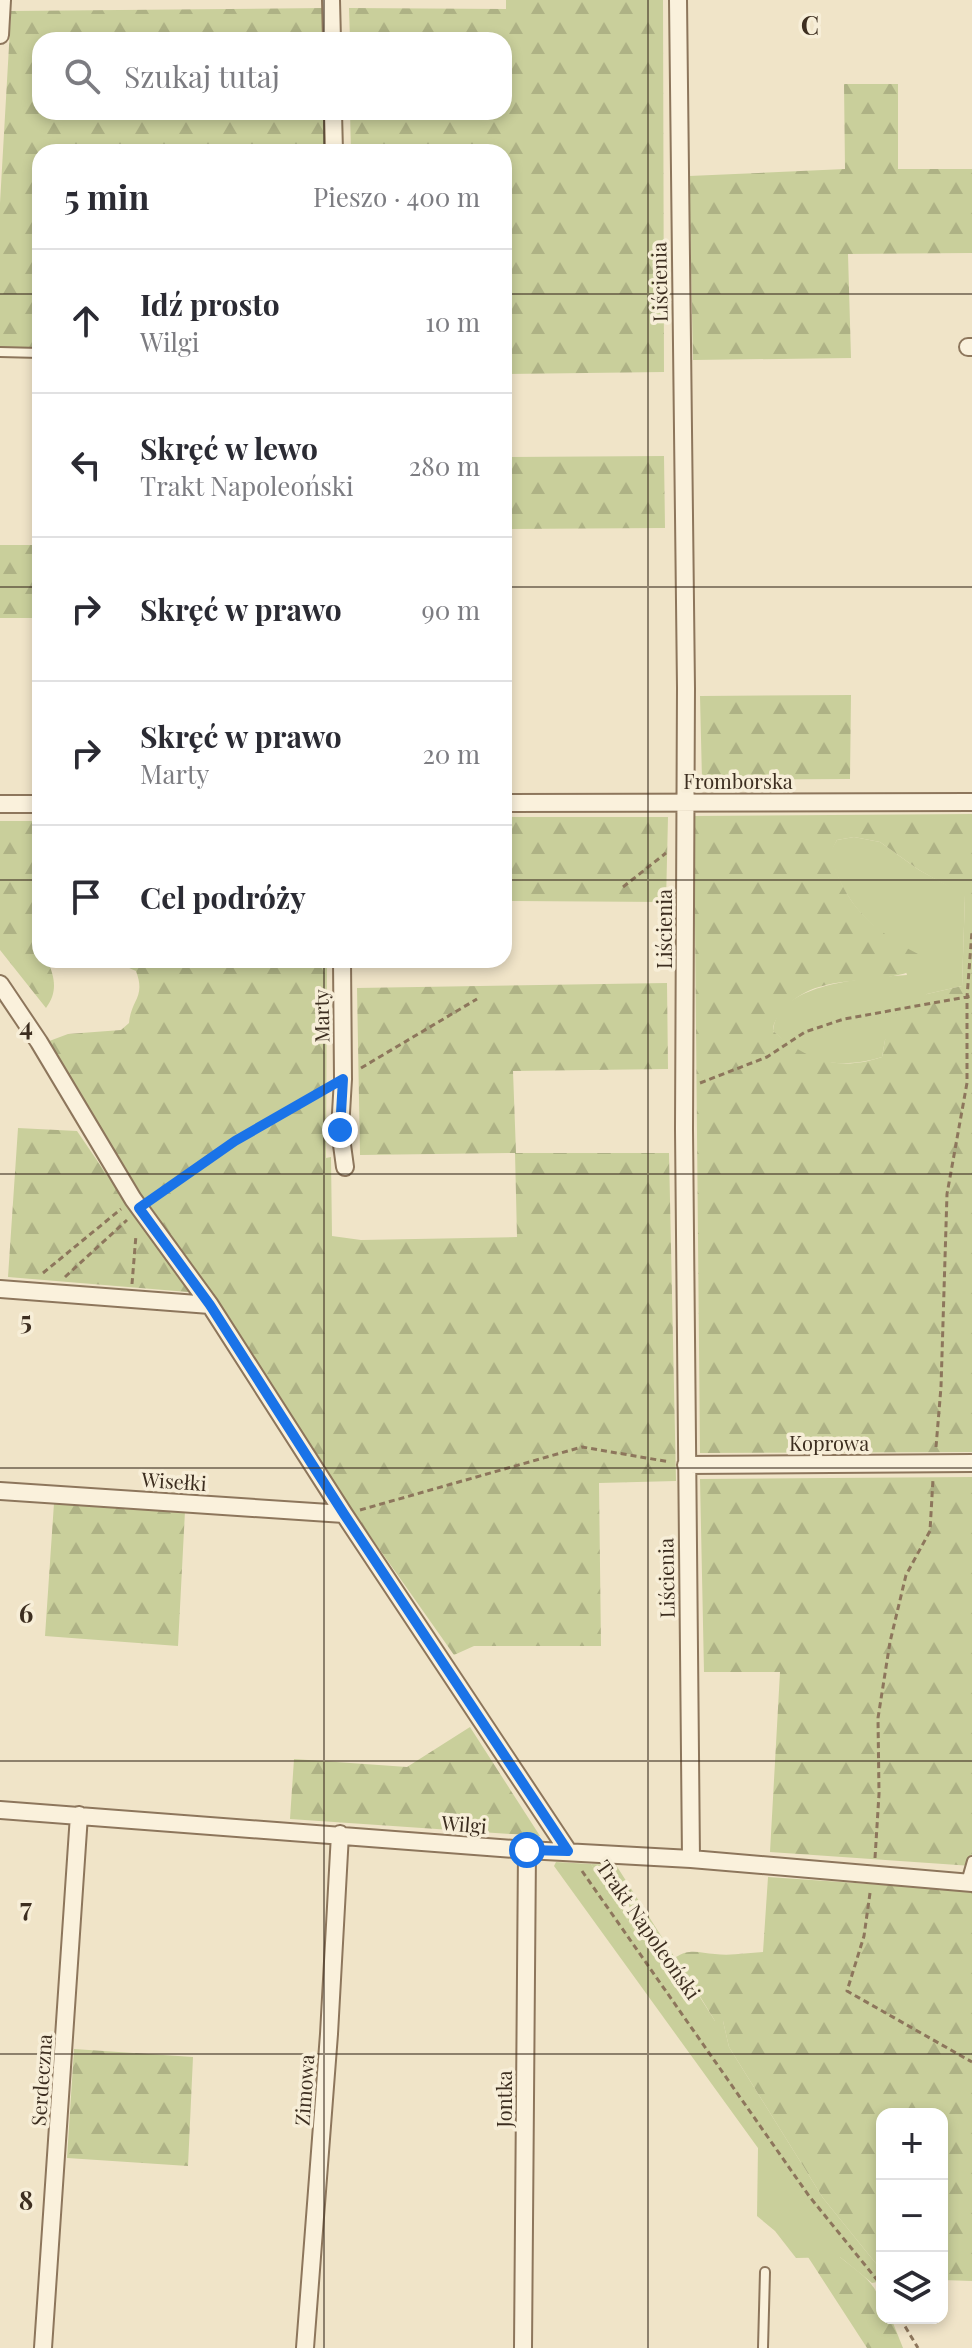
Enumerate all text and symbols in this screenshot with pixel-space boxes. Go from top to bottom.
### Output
text: C [801,7,819,42]
search box [32,32,512,120]
icon: search [60,54,104,98]
text: Szukaj tutaj [124,56,280,96]
text: 5 min [64,173,149,219]
text: Pieszo · 400 m [313,179,480,214]
street label: Liścienia [644,242,673,322]
text: Idź prosto [140,284,280,324]
icon: ahead [64,299,108,343]
text: 10 m [425,304,480,339]
text: Wilgi [140,324,199,359]
text: Skręć w lewo [140,428,318,468]
icon: left [64,443,108,487]
text: 280 m [409,448,480,483]
text: Trakt Napoleoński [140,468,354,503]
icon: right [64,587,108,631]
text: Skręć w prawo [140,589,342,629]
text: 90 m [422,592,480,627]
text: Skręć w prawo [140,716,342,756]
icon: right [64,731,108,775]
text: 20 m [422,736,480,771]
text: Marty [140,756,209,791]
street label: Fromborska [683,767,793,794]
icon: arrive [64,875,108,919]
text: Cel podróży [140,877,306,917]
street label: Liścienia [650,889,677,969]
street label: Marty [307,989,334,1043]
text: 4 [19,1008,33,1043]
route end [322,1112,358,1148]
text: 5 [20,1302,32,1337]
street label: Koprowa [789,1429,869,1456]
street label: Wisełki [140,1465,208,1496]
street label: Liścienia [651,1538,680,1618]
text: 6 [19,1595,33,1630]
street label: Wilgi [439,1808,488,1839]
route start [509,1832,545,1868]
street label: Trakt Napoleoński [591,1854,708,2004]
text: 7 [20,1889,32,1924]
street label: Serdeczna [24,2033,57,2127]
street label: Zimowa [288,2053,319,2127]
street label: Jontka [490,2071,517,2128]
map controls [876,2108,948,2324]
button: + [876,2108,948,2180]
button: − [876,2180,948,2252]
text: 8 [19,2182,33,2217]
button: layers [876,2252,948,2324]

